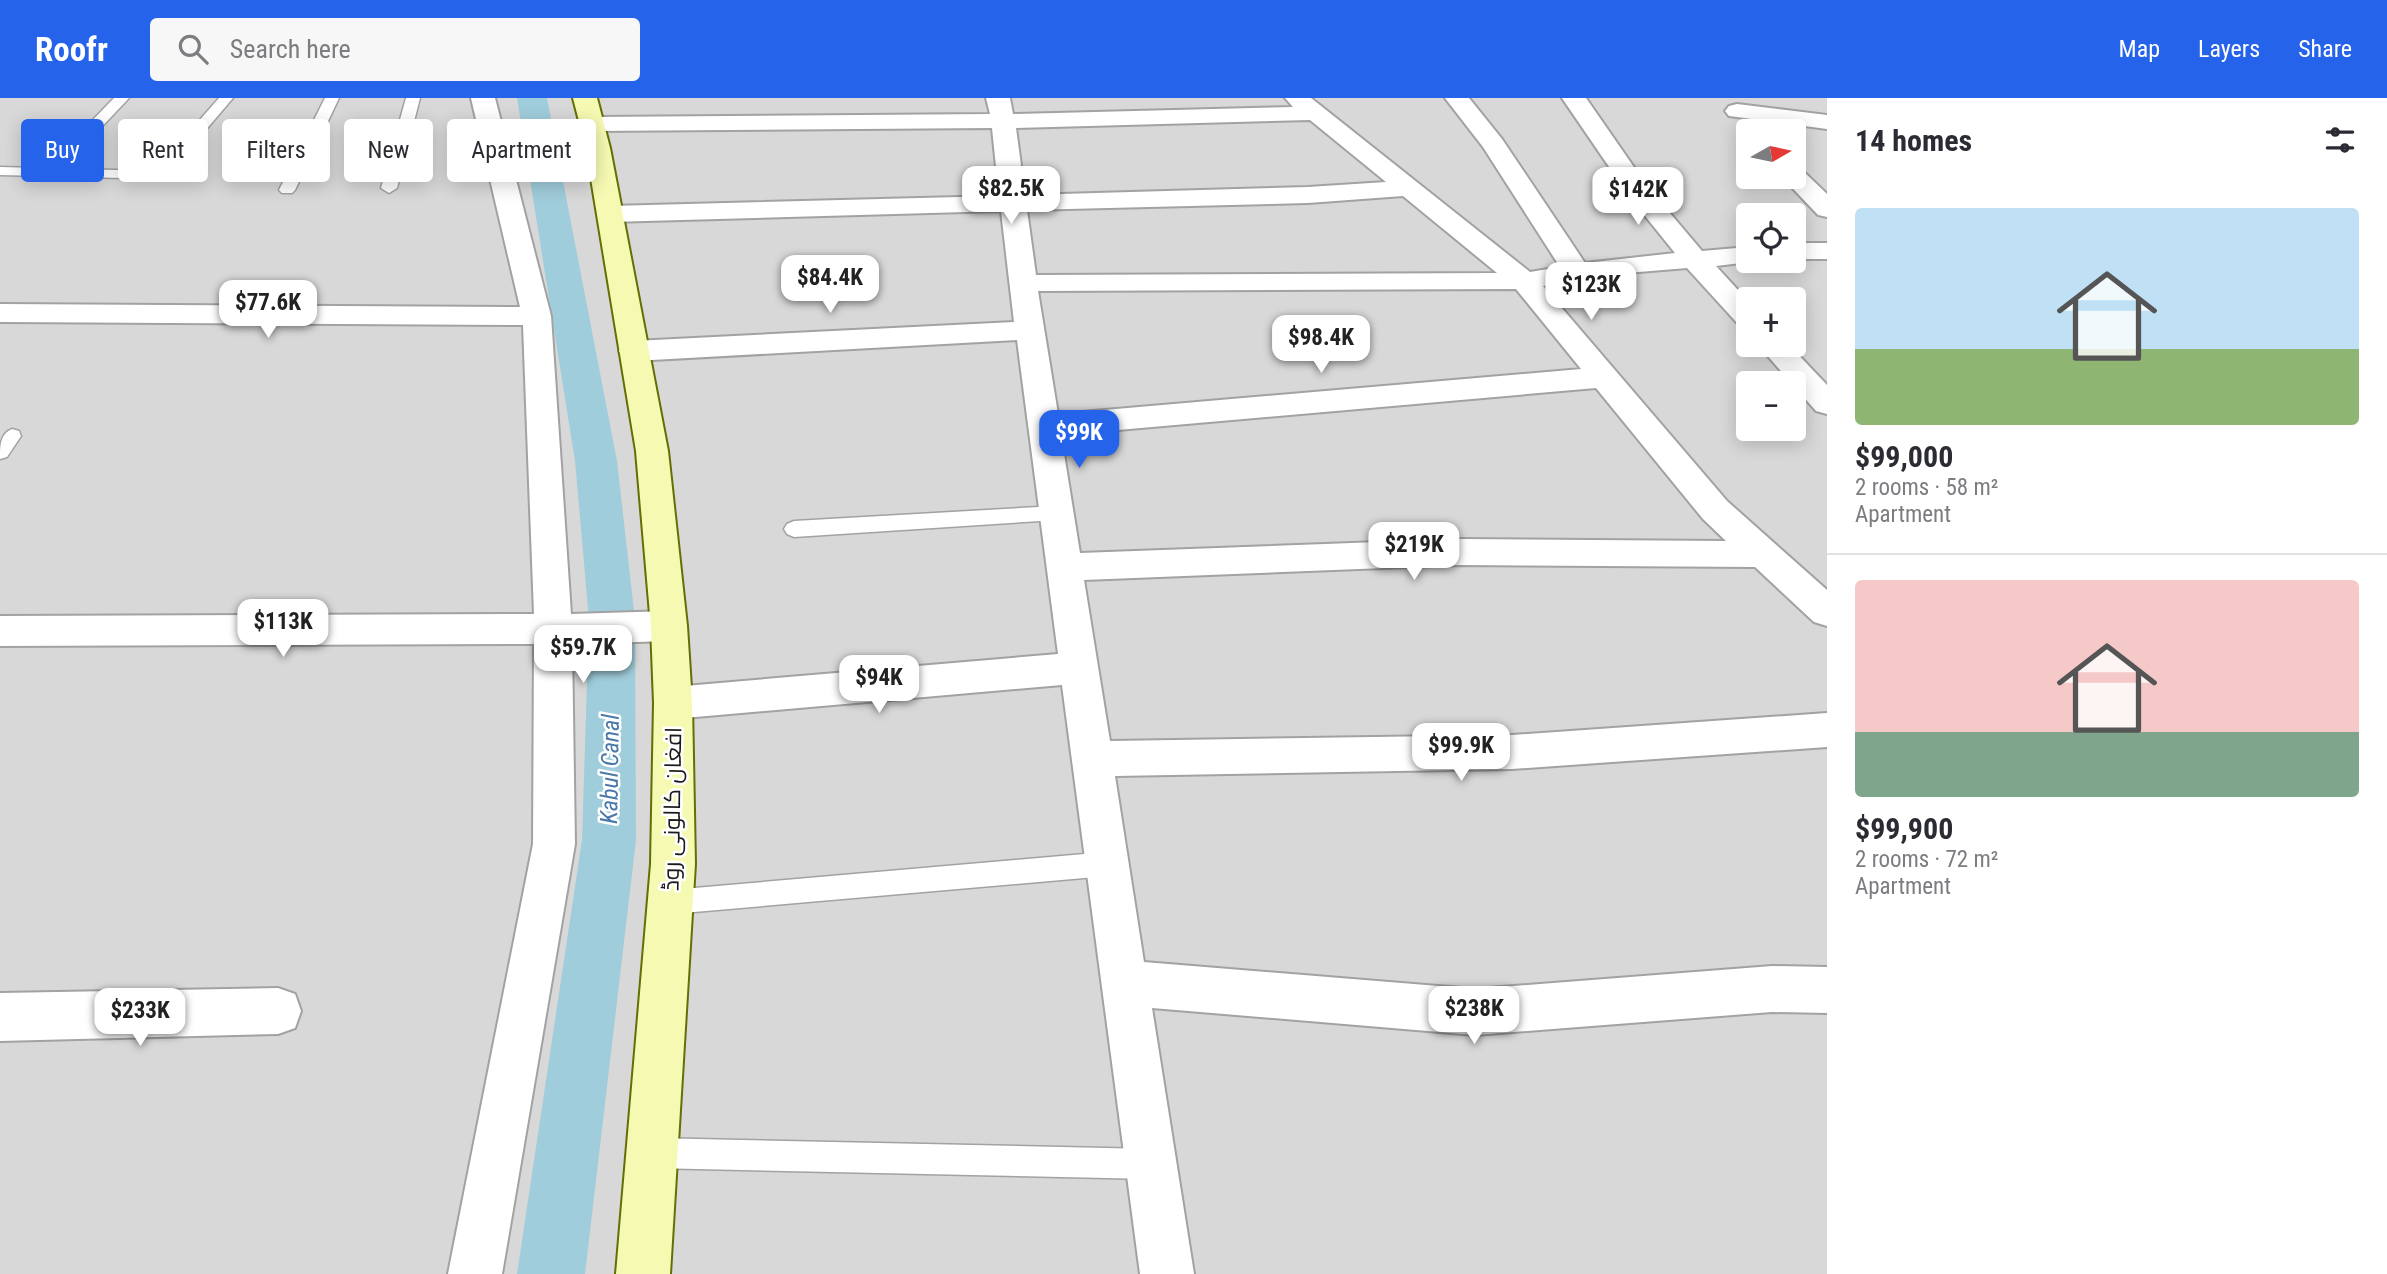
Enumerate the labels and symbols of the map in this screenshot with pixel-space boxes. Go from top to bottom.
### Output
north arrow [1736,119,1806,189]
pin: $82.5K [954,166,1068,226]
pin: $142K [1589,167,1687,227]
pin: $84.4K [773,256,887,315]
pin: $123K [1542,262,1640,322]
pin: $77.6K [211,280,325,340]
pin: $98.4K [1264,316,1378,375]
pin: $99K [1038,410,1120,470]
pin: $219K [1365,522,1463,582]
pin: $113K [234,600,332,659]
pin: $59.7K [526,626,640,685]
pin: $94K [838,656,920,715]
water label: Kabul Canal [595,713,625,824]
pin: $99.9K [1404,724,1518,783]
street label: افغان کالونی روڈ [658,727,687,891]
pin: $238K [1425,986,1523,1046]
pin: $233K [91,988,189,1048]

